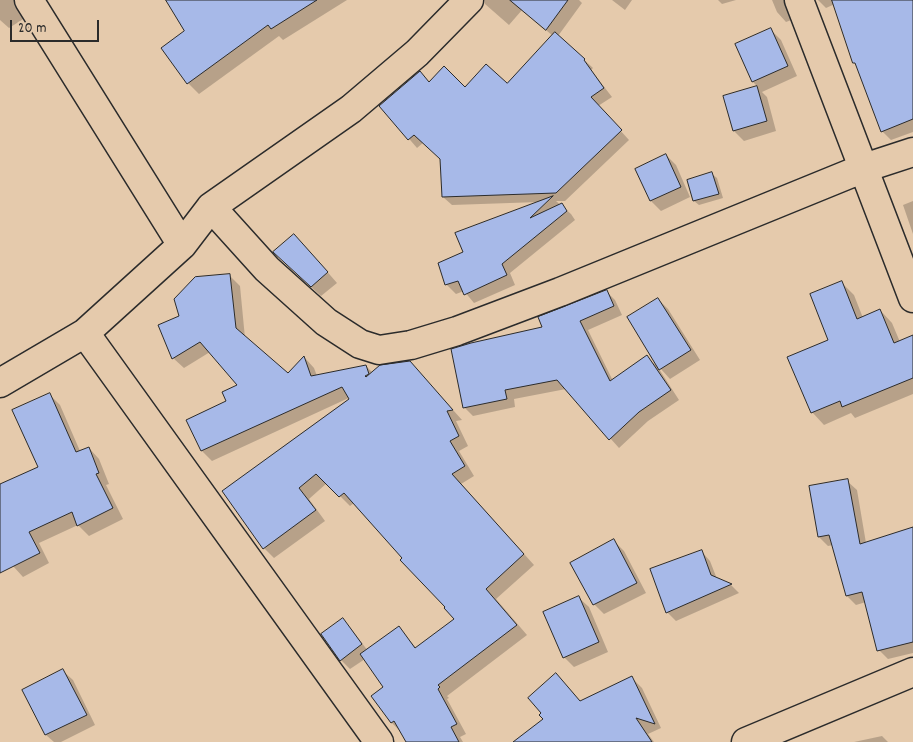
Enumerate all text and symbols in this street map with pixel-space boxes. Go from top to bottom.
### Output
scale bar [12,10,101,42]
text: 20 m [18,18,46,40]

